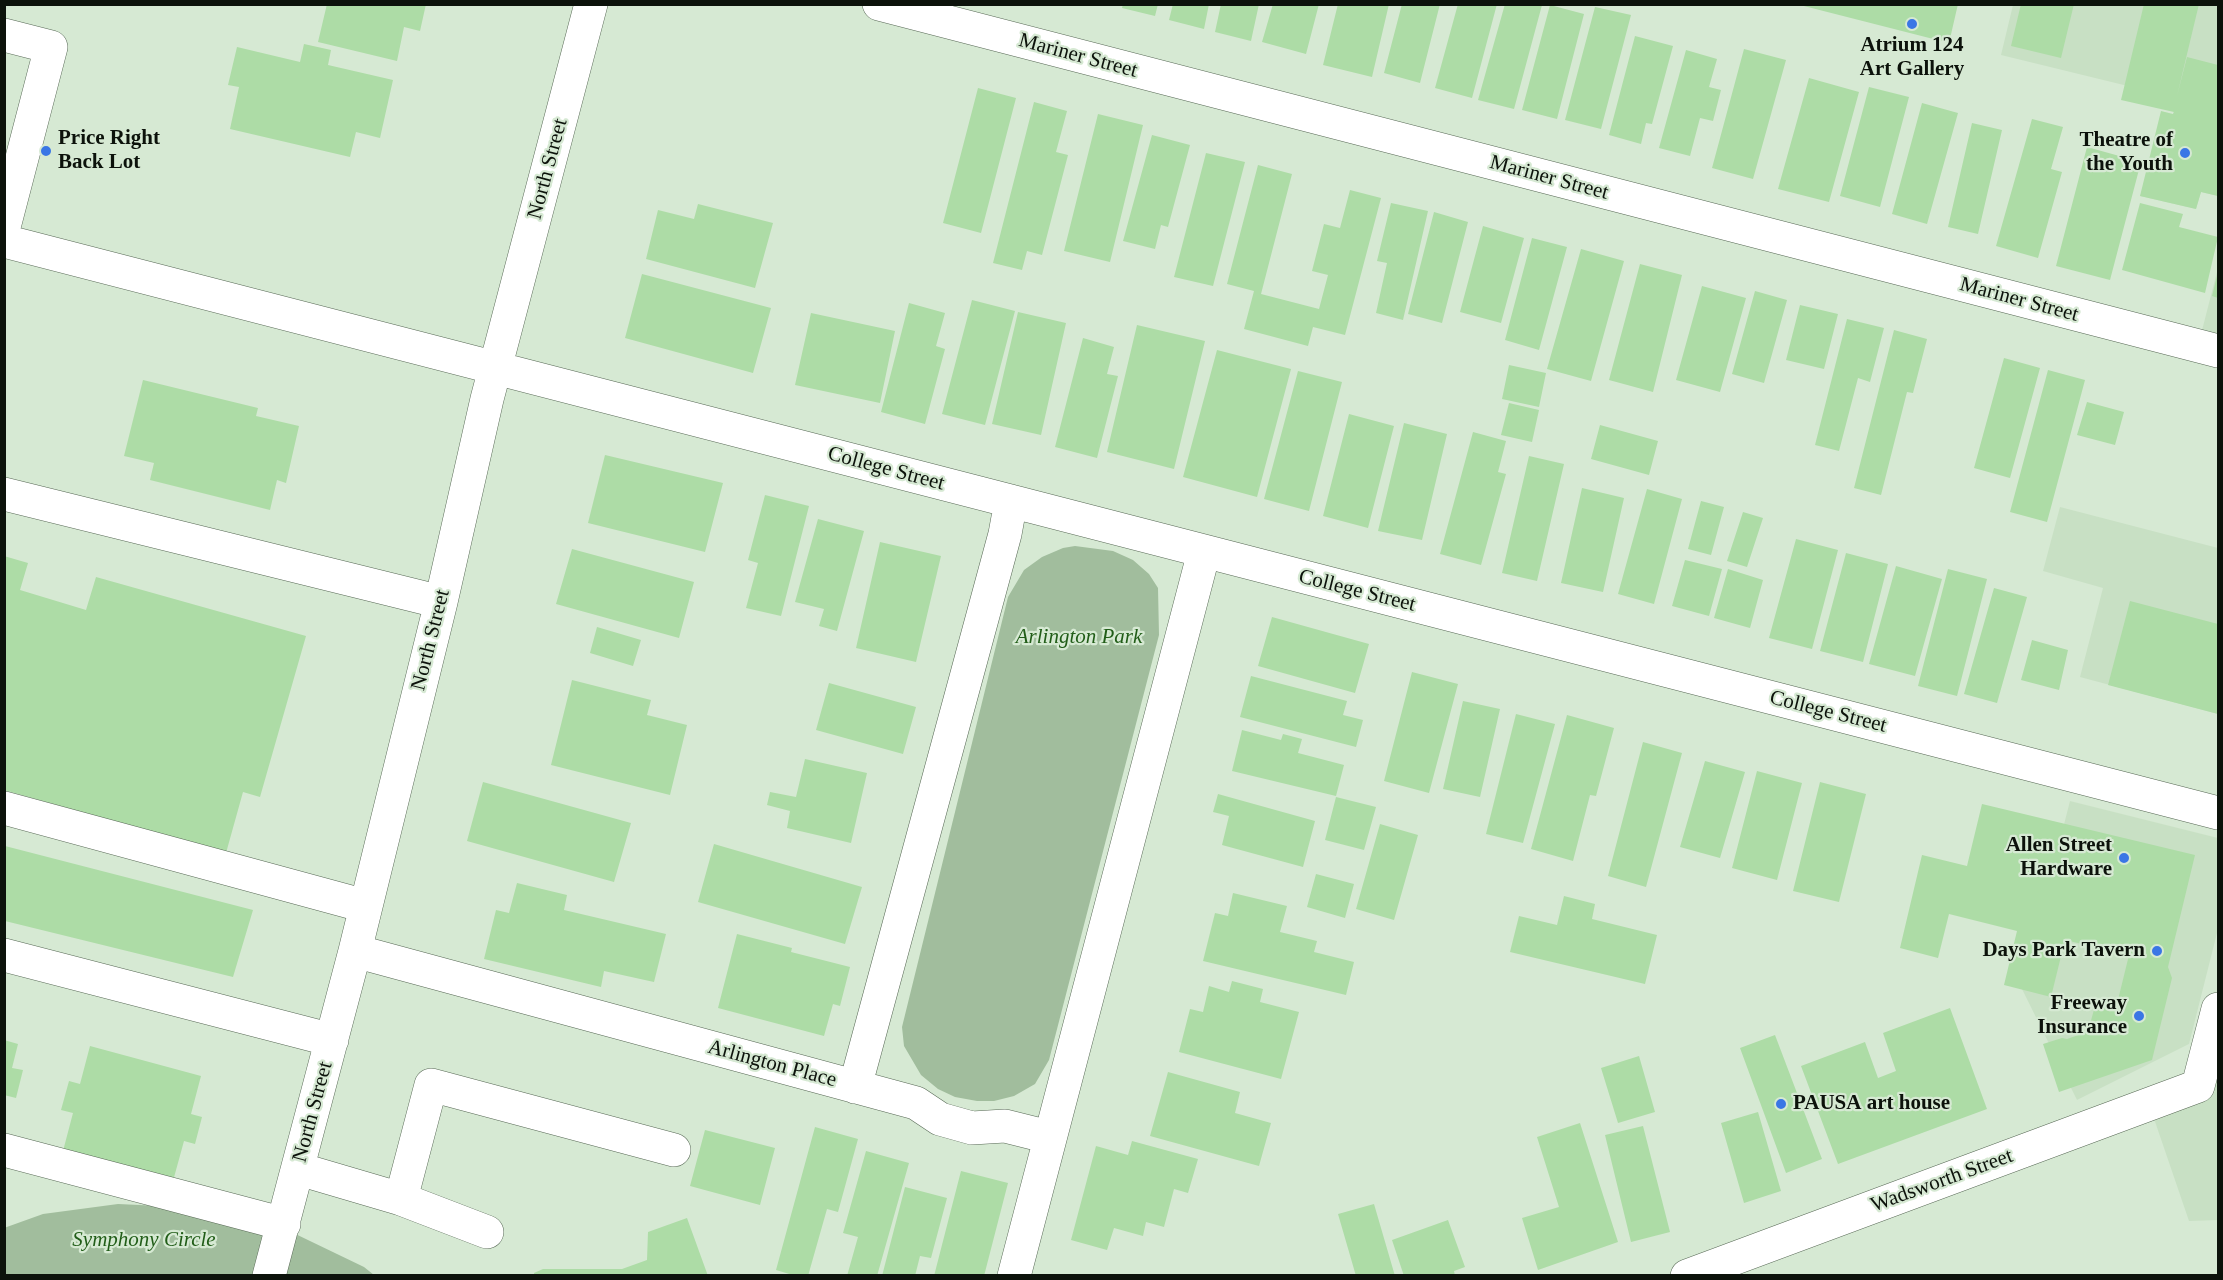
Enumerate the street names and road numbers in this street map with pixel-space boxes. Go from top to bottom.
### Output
street label: Mariner Street [1016,28,1140,84]
street label: North Street [522,116,574,222]
street label: Mariner Street [1487,150,1611,206]
street label: Mariner Street [1957,272,2081,328]
street label: College Street [825,441,947,497]
street label: College Street [1296,564,1418,618]
street label: North Street [406,587,456,693]
street label: College Street [1767,685,1889,739]
street label: Arlington Place [705,1035,839,1093]
street label: North Street [287,1059,339,1165]
street label: Wadsworth Street [1868,1144,2016,1218]

